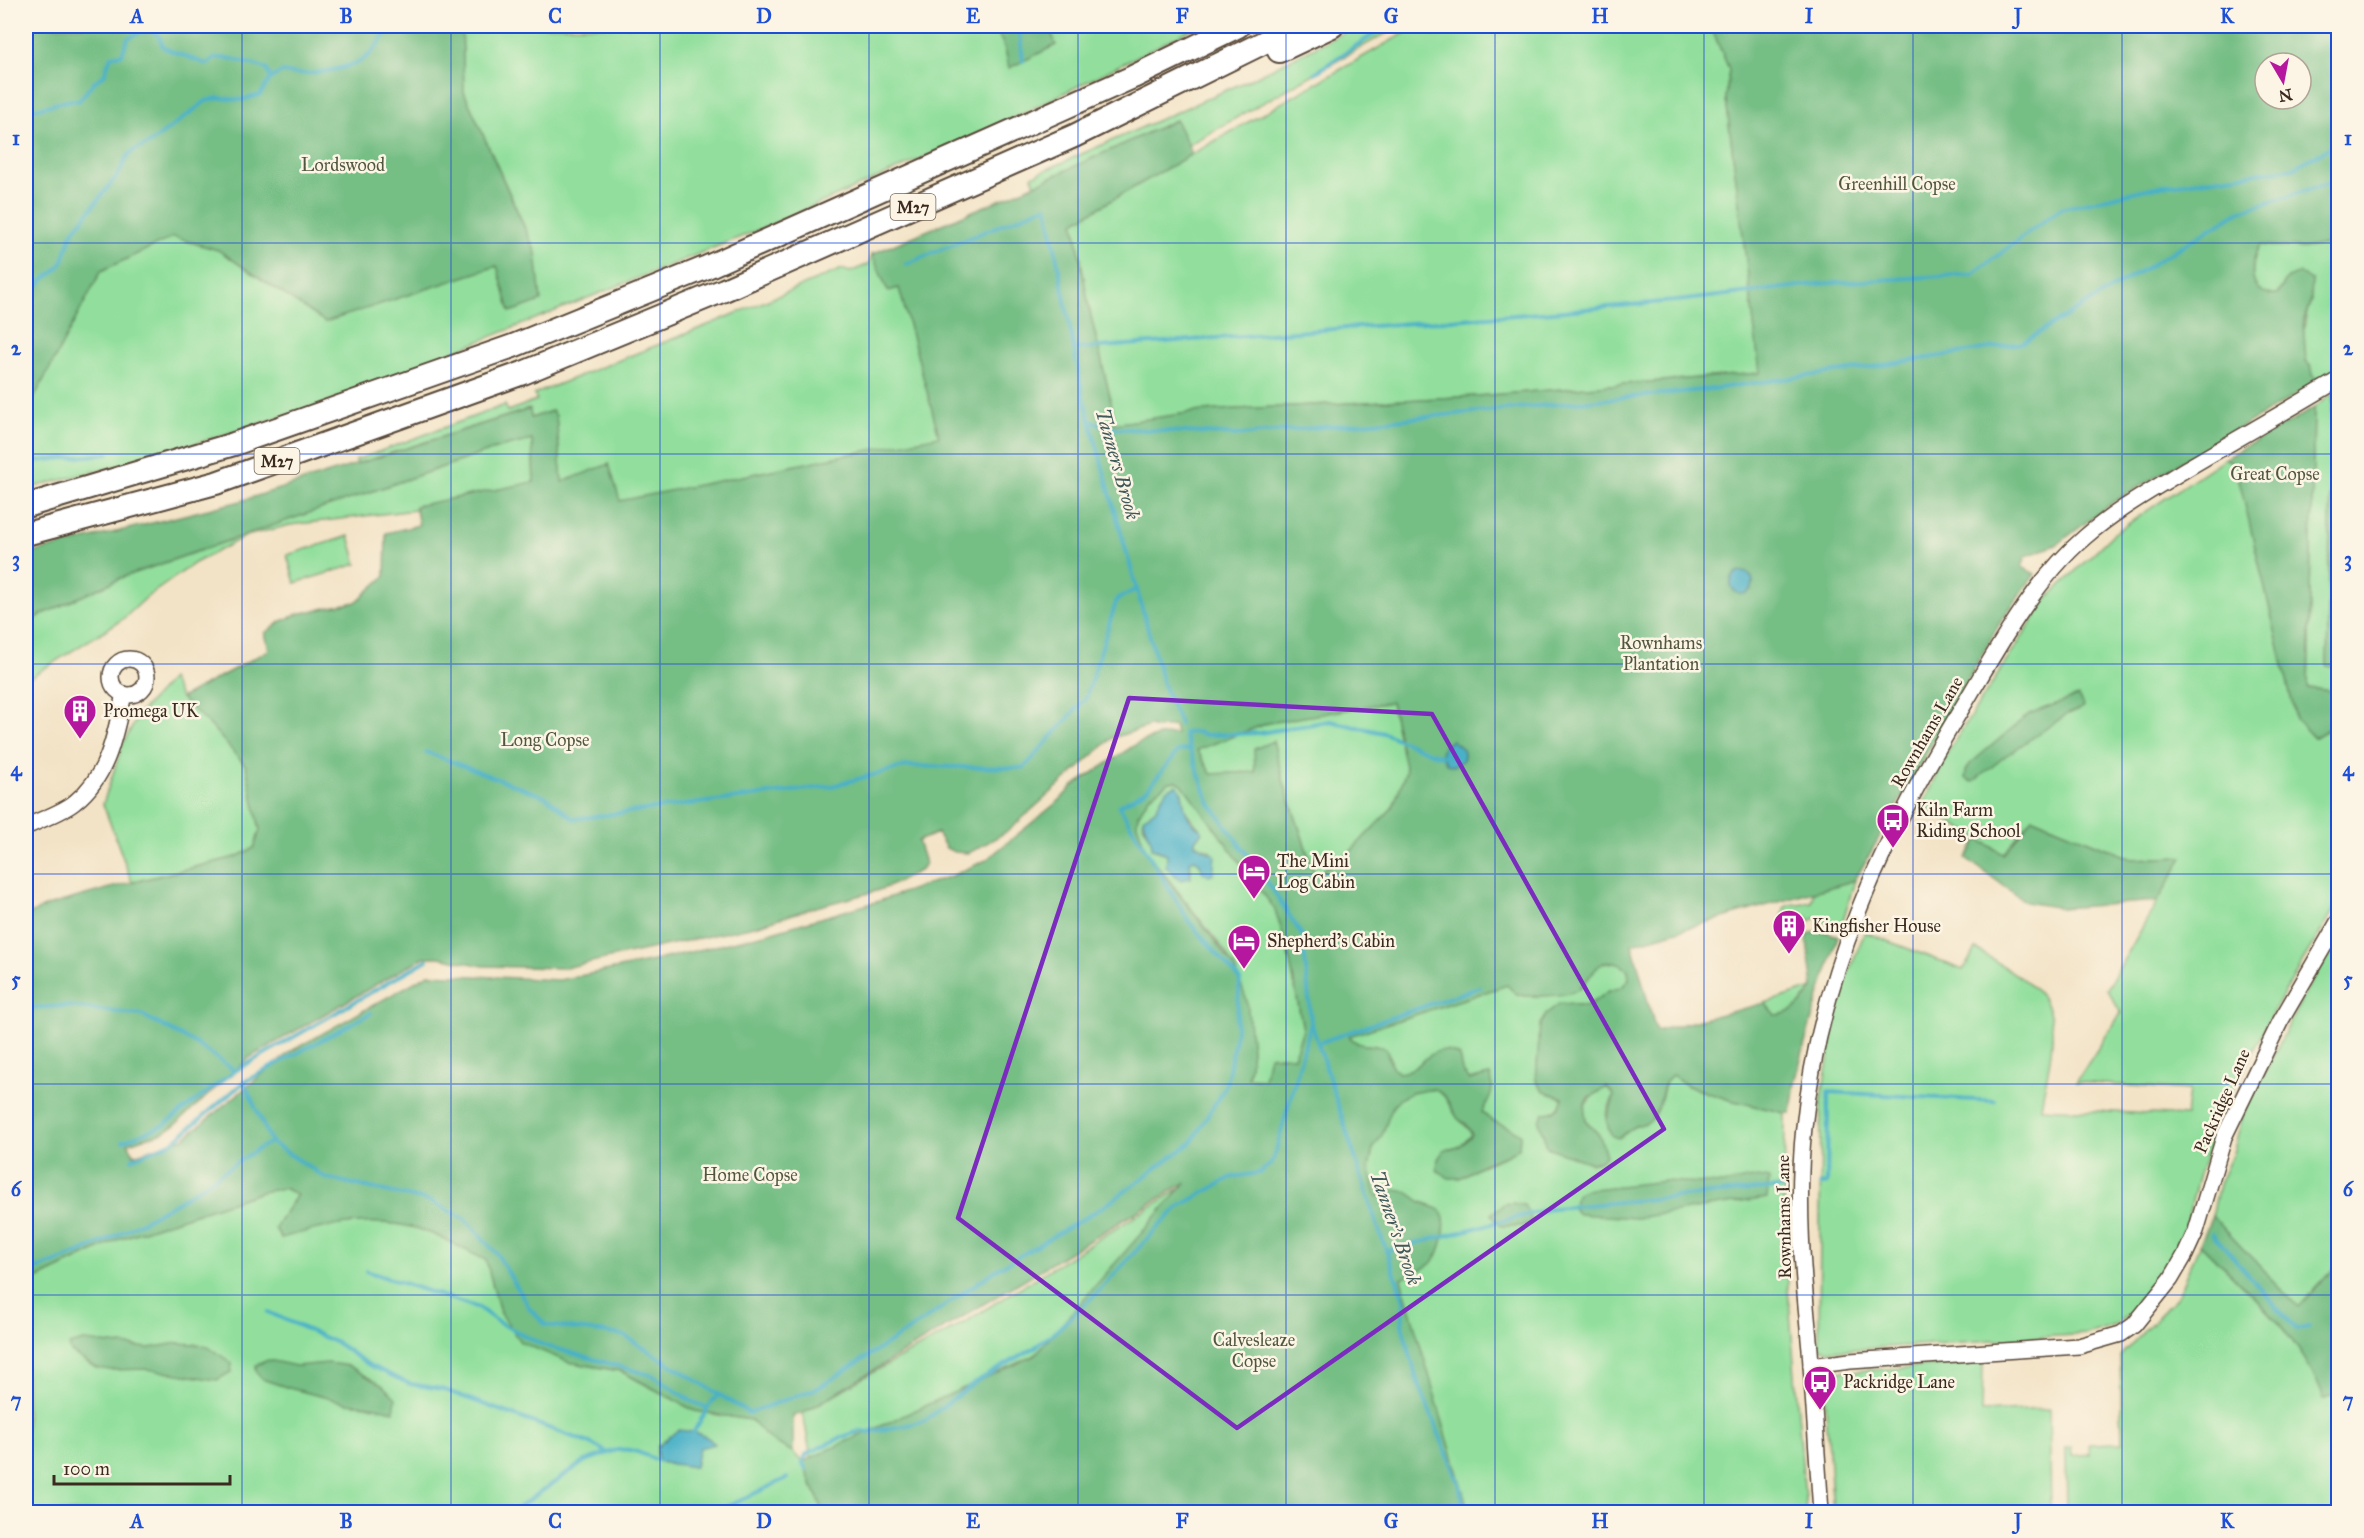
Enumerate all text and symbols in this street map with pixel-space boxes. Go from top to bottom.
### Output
text: A [128,4,144,28]
text: B [339,4,353,28]
text: C [548,4,562,28]
text: D [756,4,772,28]
text: E [966,4,981,28]
text: F [1175,4,1189,28]
text: G [1384,4,1399,28]
text: H [1591,4,1609,28]
text: I [1805,4,1814,28]
text: J [2011,4,2023,30]
text: K [2220,4,2235,28]
north arrow [2253,51,2313,111]
text: N [2277,85,2294,106]
text: 1 [12,126,20,150]
text: 1 [2344,126,2352,150]
park label: Lordswood [301,154,385,176]
park label: Greenhill Copse [1838,173,1956,195]
road number: M27 [890,194,936,220]
text: 2 [11,336,22,360]
text: 2 [2343,336,2354,360]
water label: Tanners Brook [1091,406,1145,523]
road number: M27 [254,448,300,474]
park label: Great Copse [2230,463,2320,485]
text: 3 [12,547,20,572]
text: 3 [2344,547,2352,572]
park label: Rownhams Plantation [1620,632,1702,675]
street label: Rownhams Lane [1886,673,1968,791]
building icon: Promega UK [62,693,98,740]
place label: Promega UK [103,700,200,723]
park label: Long Copse [500,729,590,752]
text: 4 [10,757,22,782]
text: 4 [2342,757,2354,782]
place label: Kiln Farm Riding School [1916,799,2021,843]
bus stop icon: Kiln Farm Riding School [1875,802,1911,849]
place label: The Mini Log Cabin [1277,850,1355,894]
hotel icon: The Mini Log Cabin [1236,853,1272,900]
building icon: Kingfisher House [1771,908,1807,955]
place label: Kingfisher House [1812,915,1941,938]
hotel icon: Shepherd's Cabin [1226,923,1262,970]
place label: Shepherd's Cabin [1267,930,1395,952]
text: 5 [11,967,21,991]
text: 5 [2343,967,2353,991]
street label: Packridge Lane [2189,1045,2256,1157]
street label: Rownhams Lane [1772,1155,1796,1279]
park label: Home Copse [702,1164,798,1186]
water label: Tanner's Brook [1365,1168,1427,1288]
text: 6 [11,1177,23,1201]
text: 6 [2343,1177,2355,1201]
park label: Calvesleaze Copse [1213,1329,1295,1372]
bus stop icon: Packridge Lane [1802,1364,1838,1411]
place label: Packridge Lane [1843,1371,1955,1394]
text: 7 [11,1388,22,1412]
text: 7 [2343,1388,2354,1412]
scale bar [54,1448,230,1486]
text: 100 m [63,1458,110,1480]
text: A [128,1509,144,1533]
text: B [339,1509,353,1533]
text: C [548,1509,562,1533]
text: D [756,1509,772,1533]
text: E [966,1509,981,1533]
text: F [1175,1509,1189,1533]
text: G [1384,1509,1399,1533]
text: H [1591,1509,1609,1533]
text: I [1805,1509,1814,1533]
text: J [2011,1509,2023,1535]
text: K [2220,1509,2235,1533]

